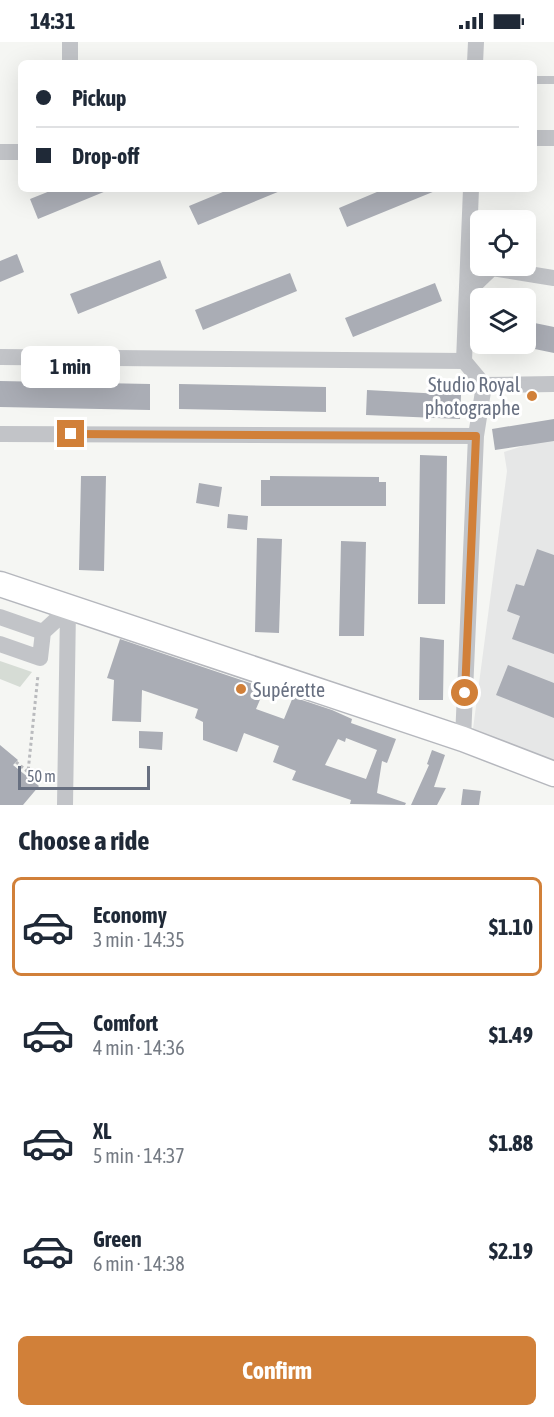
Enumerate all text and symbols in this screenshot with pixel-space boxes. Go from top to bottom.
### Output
text: 14:31 [30,8,75,34]
text: Pickup [72,85,127,111]
text: Drop-off [72,143,139,169]
map controls [470,210,536,354]
button: locate [470,210,536,276]
button: layers [470,288,536,354]
callout: 1 min [22,347,121,389]
text: 1 min [50,355,91,378]
place label: Studio Royal photographe [425,373,521,419]
marker: Studio Royal photographe [525,389,539,403]
route end [57,420,84,447]
place label: Supérette [253,678,325,701]
route start [451,679,478,706]
marker: Supérette [234,682,248,696]
scale bar [18,763,150,790]
text: 50 m [27,767,56,785]
text: Choose a ride [18,825,150,856]
icon: car [21,900,75,954]
text: Economy [93,902,167,928]
text: $1.10 [489,914,533,940]
text: 3 min · 14:35 [93,928,185,951]
icon: car [21,1008,75,1062]
text: Comfort [93,1010,158,1036]
text: $1.49 [489,1022,533,1048]
text: 4 min · 14:36 [93,1036,185,1059]
icon: car [21,1116,75,1170]
text: XL [93,1118,111,1144]
text: $1.88 [489,1130,533,1156]
text: 5 min · 14:37 [93,1144,185,1167]
icon: car [21,1224,75,1278]
text: Green [93,1226,142,1252]
text: $2.19 [489,1238,533,1264]
text: 6 min · 14:38 [93,1252,185,1275]
button: Confirm [18,1336,536,1405]

